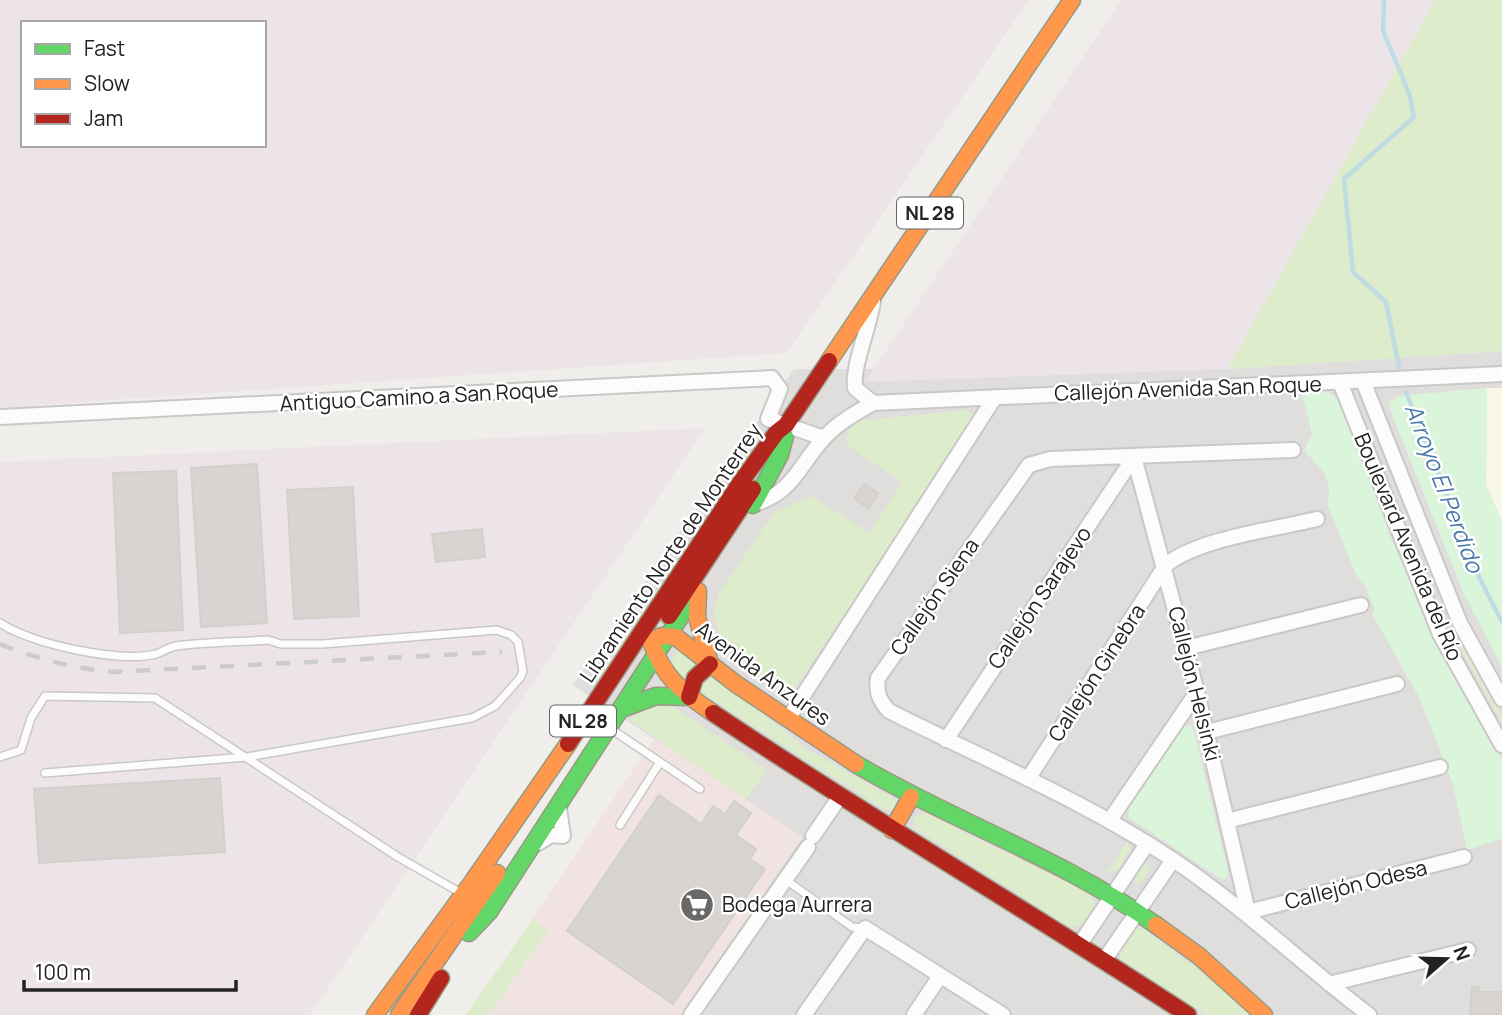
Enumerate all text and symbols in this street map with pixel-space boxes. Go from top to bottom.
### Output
legend [21,21,266,147]
text: Fast [84,34,125,62]
text: Slow [84,69,130,97]
text: Jam [84,104,123,132]
road number: NL 28 [897,197,963,228]
street label: Callejón Avenida San Roque [1054,369,1322,407]
street label: Antiguo Camino a San Roque [279,375,559,417]
water label: Arroyo El Perdido [1398,399,1492,578]
street label: Libramiento Norte de Monterrey [573,417,768,688]
street label: Boulevard Avenida del Río [1348,428,1470,665]
street label: Callejón Sarajevo [981,521,1097,674]
street label: Callejón Siena [883,532,985,661]
street label: Callejón Ginebra [1041,598,1151,747]
street label: Callejón Helsinki [1162,604,1228,764]
street label: Avenida Anzures [690,615,837,732]
road number: NL 28 [550,706,616,736]
street label: Callejón Odesa [1282,853,1430,915]
supermarket icon: Bodega Aurrera [678,886,716,924]
place label: Bodega Aurrera [722,890,872,918]
north arrow [1411,924,1481,994]
text: N [1447,942,1477,964]
scale bar [24,948,236,992]
text: 100 m [35,958,91,986]

